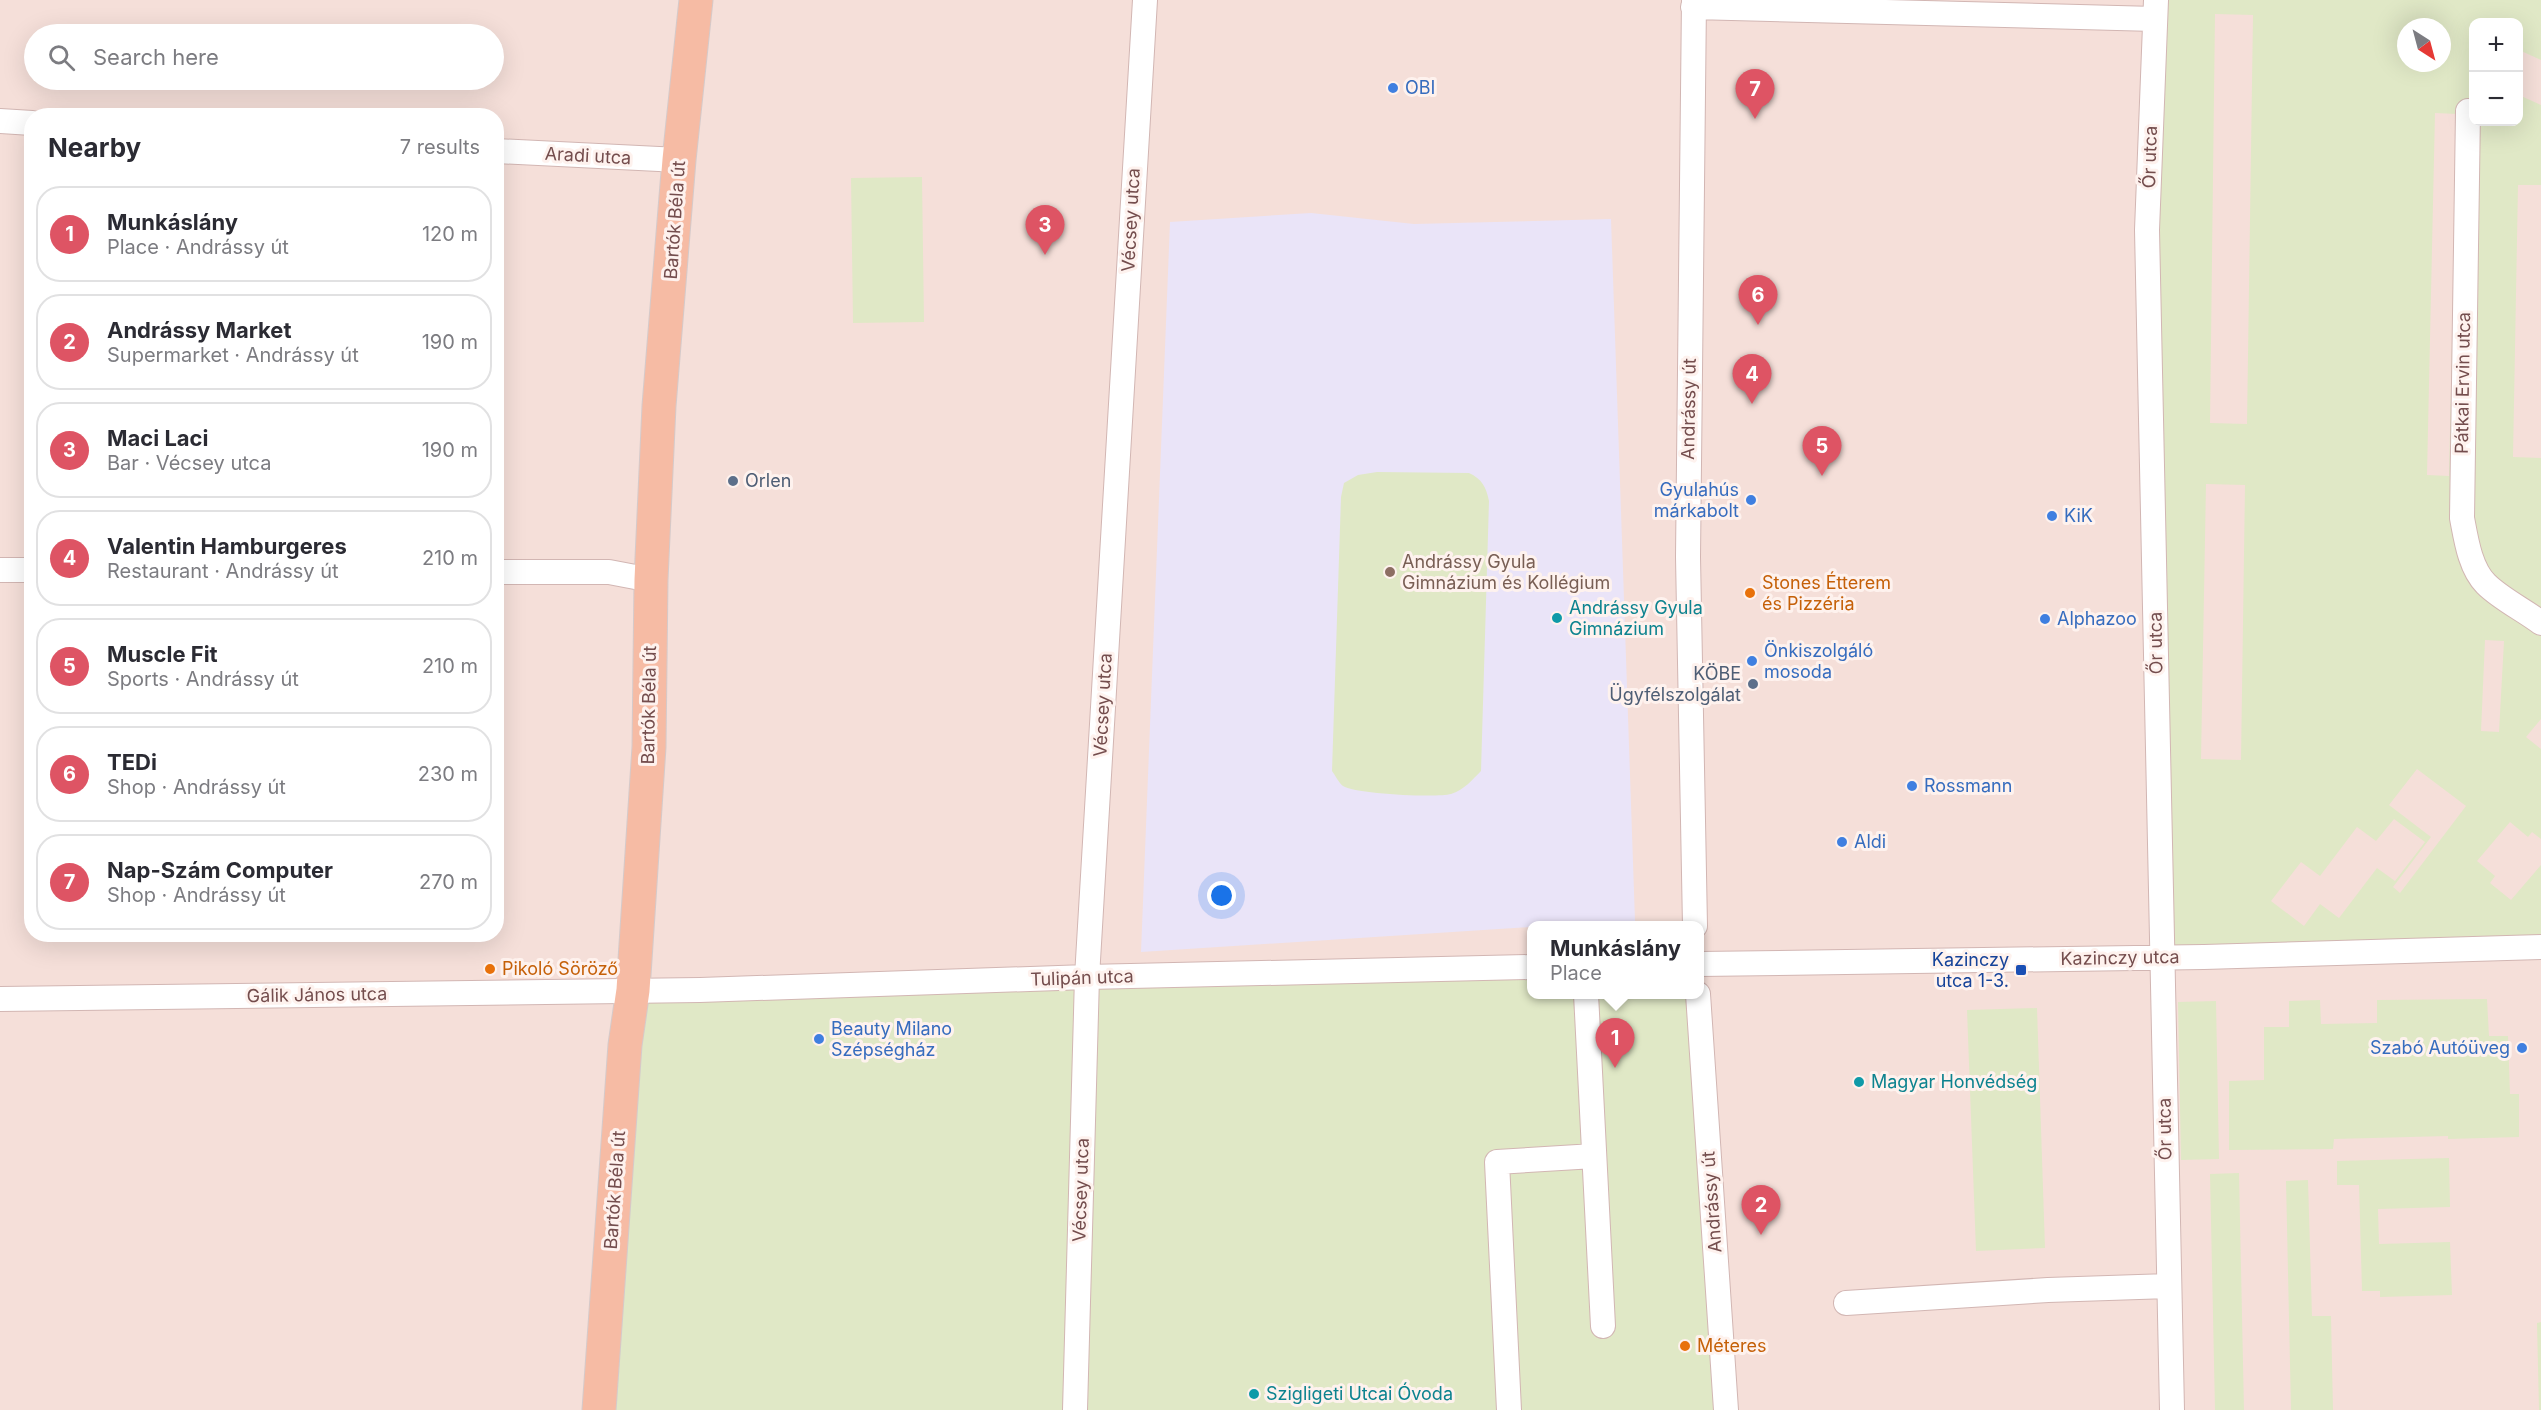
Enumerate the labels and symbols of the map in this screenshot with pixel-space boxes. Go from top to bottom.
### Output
north arrow [2397,18,2451,72]
pin: 7 [1736,70,1774,119]
place label: OBI [1405,77,1435,98]
marker: OBI [1386,81,1400,95]
street label: Őr utca [2137,125,2161,189]
street label: Aradi utca [544,143,632,168]
street label: Bartók Béla út [660,160,689,280]
street label: Vécsey utca [1117,167,1144,272]
pin: 3 [1026,206,1064,255]
pin: 6 [1738,276,1778,325]
street label: Pátkai Ervin utca [2451,312,2474,454]
pin: 4 [1732,354,1772,404]
street label: Andrássy út [1677,358,1700,460]
pin: 5 [1802,426,1842,476]
place label: Orlen [745,470,791,491]
marker: Orlen [726,474,740,488]
place label: Gyulahús márkabolt [1654,479,1739,521]
marker: Gyulahús márkabolt [1744,493,1758,507]
place label: KiK [2064,505,2093,526]
marker: KiK [2045,509,2059,523]
place label: Andrássy Gyula Gimnázium és Kollégium [1402,551,1610,593]
marker: Andrássy Gyula Gimnázium és Kollégium [1383,565,1397,579]
place label: Stones Étterem és Pizzéria [1762,571,1891,614]
marker: Stones Étterem és Pizzéria [1743,586,1757,600]
place label: Andrássy Gyula Gimnázium [1569,597,1703,639]
place label: Alphazoo [2057,608,2137,629]
marker: Andrássy Gyula Gimnázium [1550,611,1564,625]
marker: Alphazoo [2038,612,2052,626]
street label: Őr utca [2143,612,2167,674]
place label: Önkiszolgáló mosoda [1764,639,1873,682]
street label: Bartók Béla út [637,645,660,765]
street label: Vécsey utca [1089,652,1116,757]
marker: Önkiszolgáló mosoda [1745,654,1759,668]
place label: KÖBE Ügyfélszolgálat [1609,662,1741,705]
marker: KÖBE Ügyfélszolgálat [1746,677,1760,691]
place label: Rossmann [1924,775,2012,796]
marker: Rossmann [1905,779,1919,793]
place label: Aldi [1854,831,1886,852]
marker: Aldi [1835,835,1849,849]
your location [1207,881,1236,910]
street label: Kazinczy utca [2060,946,2180,969]
place label: Kazinczy utca 1-3. [1932,949,2009,991]
place label: Pikoló Söröző [502,958,618,979]
marker: Pikoló Söröző [483,962,497,976]
marker: Kazinczy utca 1-3. [2014,963,2028,977]
street label: Tulipán utca [1030,965,1134,990]
street label: Gálik János utca [247,983,387,1006]
place label: Beauty Milano Szépségház [831,1018,952,1060]
pin: 1 [1596,1018,1634,1068]
marker: Beauty Milano Szépségház [812,1032,826,1046]
place label: Szabó Autóüveg [2370,1037,2510,1058]
marker: Szabó Autóüveg [2515,1041,2529,1055]
place label: Magyar Honvédség [1871,1071,2037,1092]
marker: Magyar Honvédség [1852,1075,1866,1089]
street label: Őr utca [2152,1098,2176,1160]
street label: Bartók Béla út [600,1130,629,1250]
street label: Vécsey utca [1068,1138,1093,1242]
street label: Andrássy út [1697,1150,1726,1253]
pin: 2 [1742,1186,1780,1235]
place label: Méteres [1697,1335,1766,1356]
marker: Méteres [1678,1339,1692,1353]
place label: Szigligeti Utcai Óvoda [1266,1382,1453,1404]
marker: Szigligeti Utcai Óvoda [1247,1387,1261,1401]

